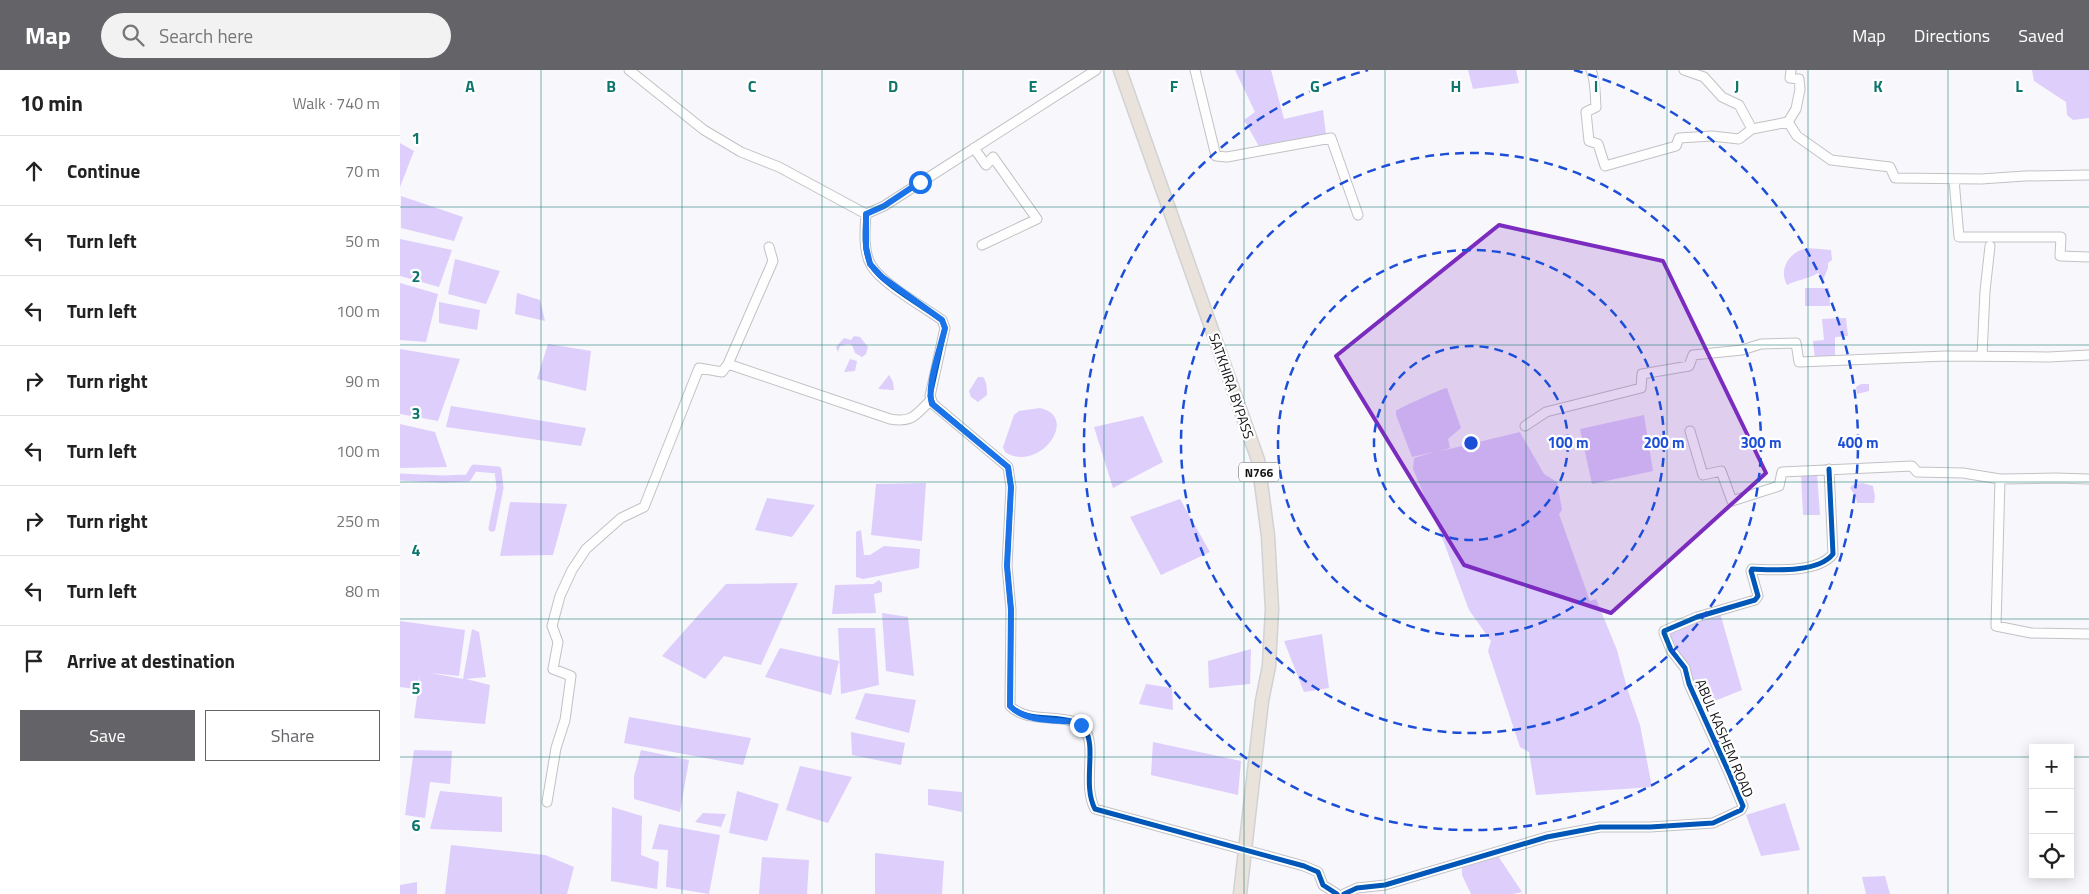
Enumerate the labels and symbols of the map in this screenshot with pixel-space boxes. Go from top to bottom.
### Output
text: A [465,74,475,98]
text: B [606,74,616,98]
text: C [748,74,757,98]
text: D [888,74,898,98]
text: E [1029,74,1038,98]
text: F [1170,74,1179,98]
text: G [1310,74,1320,98]
text: H [1451,74,1461,98]
text: I [1594,74,1598,98]
text: J [1735,74,1739,98]
text: K [1873,74,1883,98]
text: L [2015,74,2023,98]
text: 1 [412,126,420,150]
route start [909,171,932,194]
text: 2 [412,264,420,288]
street label: SATKHIRA BYPASS [1204,330,1260,442]
text: 3 [412,401,420,425]
text: 100 m [1547,431,1589,454]
text: 200 m [1643,431,1685,454]
text: 300 m [1740,431,1782,454]
text: 400 m [1837,431,1879,454]
centre of rings [1462,434,1480,452]
road number: N766 [1239,462,1279,482]
text: 4 [412,538,421,562]
text: 5 [412,676,421,700]
street label: ABUL KASHEM ROAD [1691,676,1759,800]
route end [1070,714,1093,737]
text: 6 [412,813,421,837]

